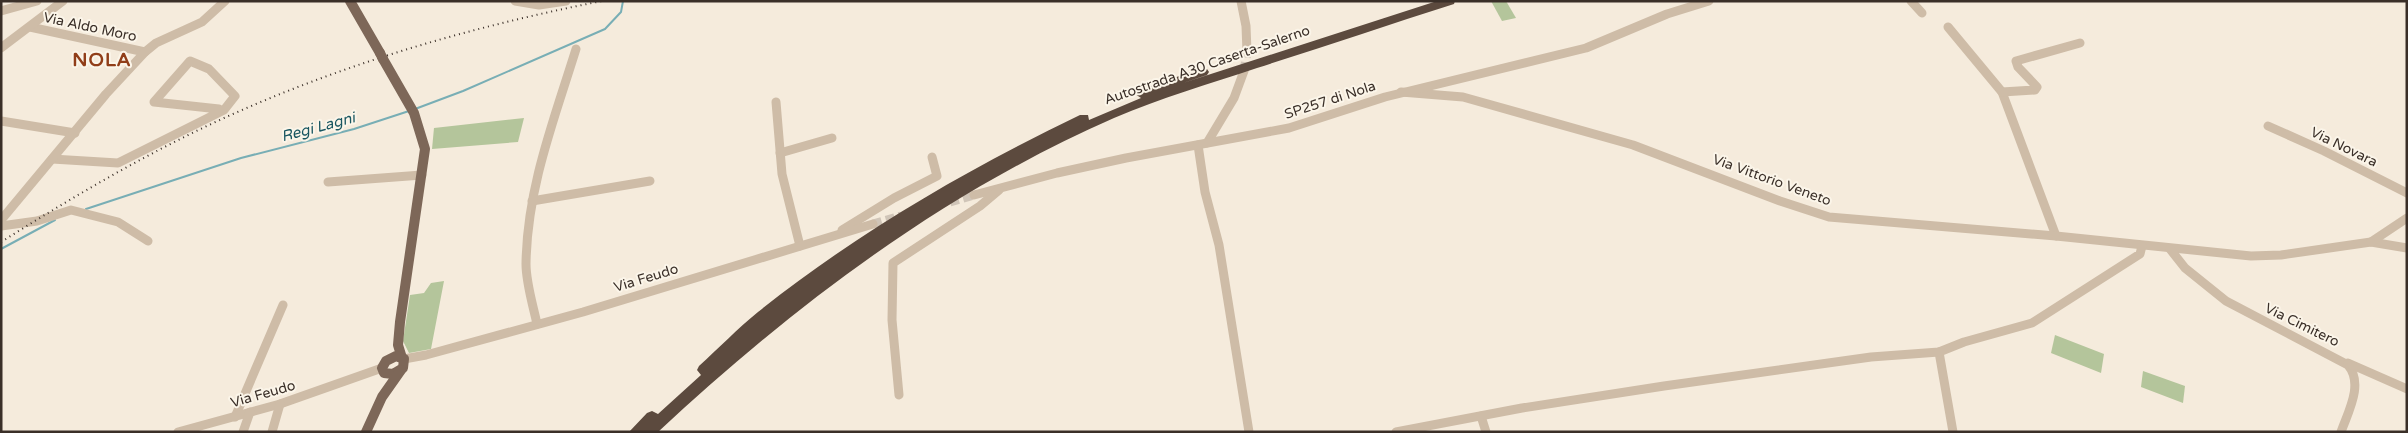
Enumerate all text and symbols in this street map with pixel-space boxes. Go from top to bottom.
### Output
street label: Via Aldo Moro [42,9,138,45]
street label: Autostrada A30 Caserta-Salerno [1102,22,1312,108]
district label: NOLA [72,49,132,71]
street label: SP257 di Nola [1282,77,1378,123]
water label: Regi Lagni [279,108,359,145]
street label: Via Novara [2308,123,2380,171]
street label: Via Vittorio Veneto [1710,151,1834,209]
street label: Via Feudo [612,260,680,296]
street label: Via Cimitero [2262,300,2342,350]
street label: Via Feudo [229,377,297,411]

